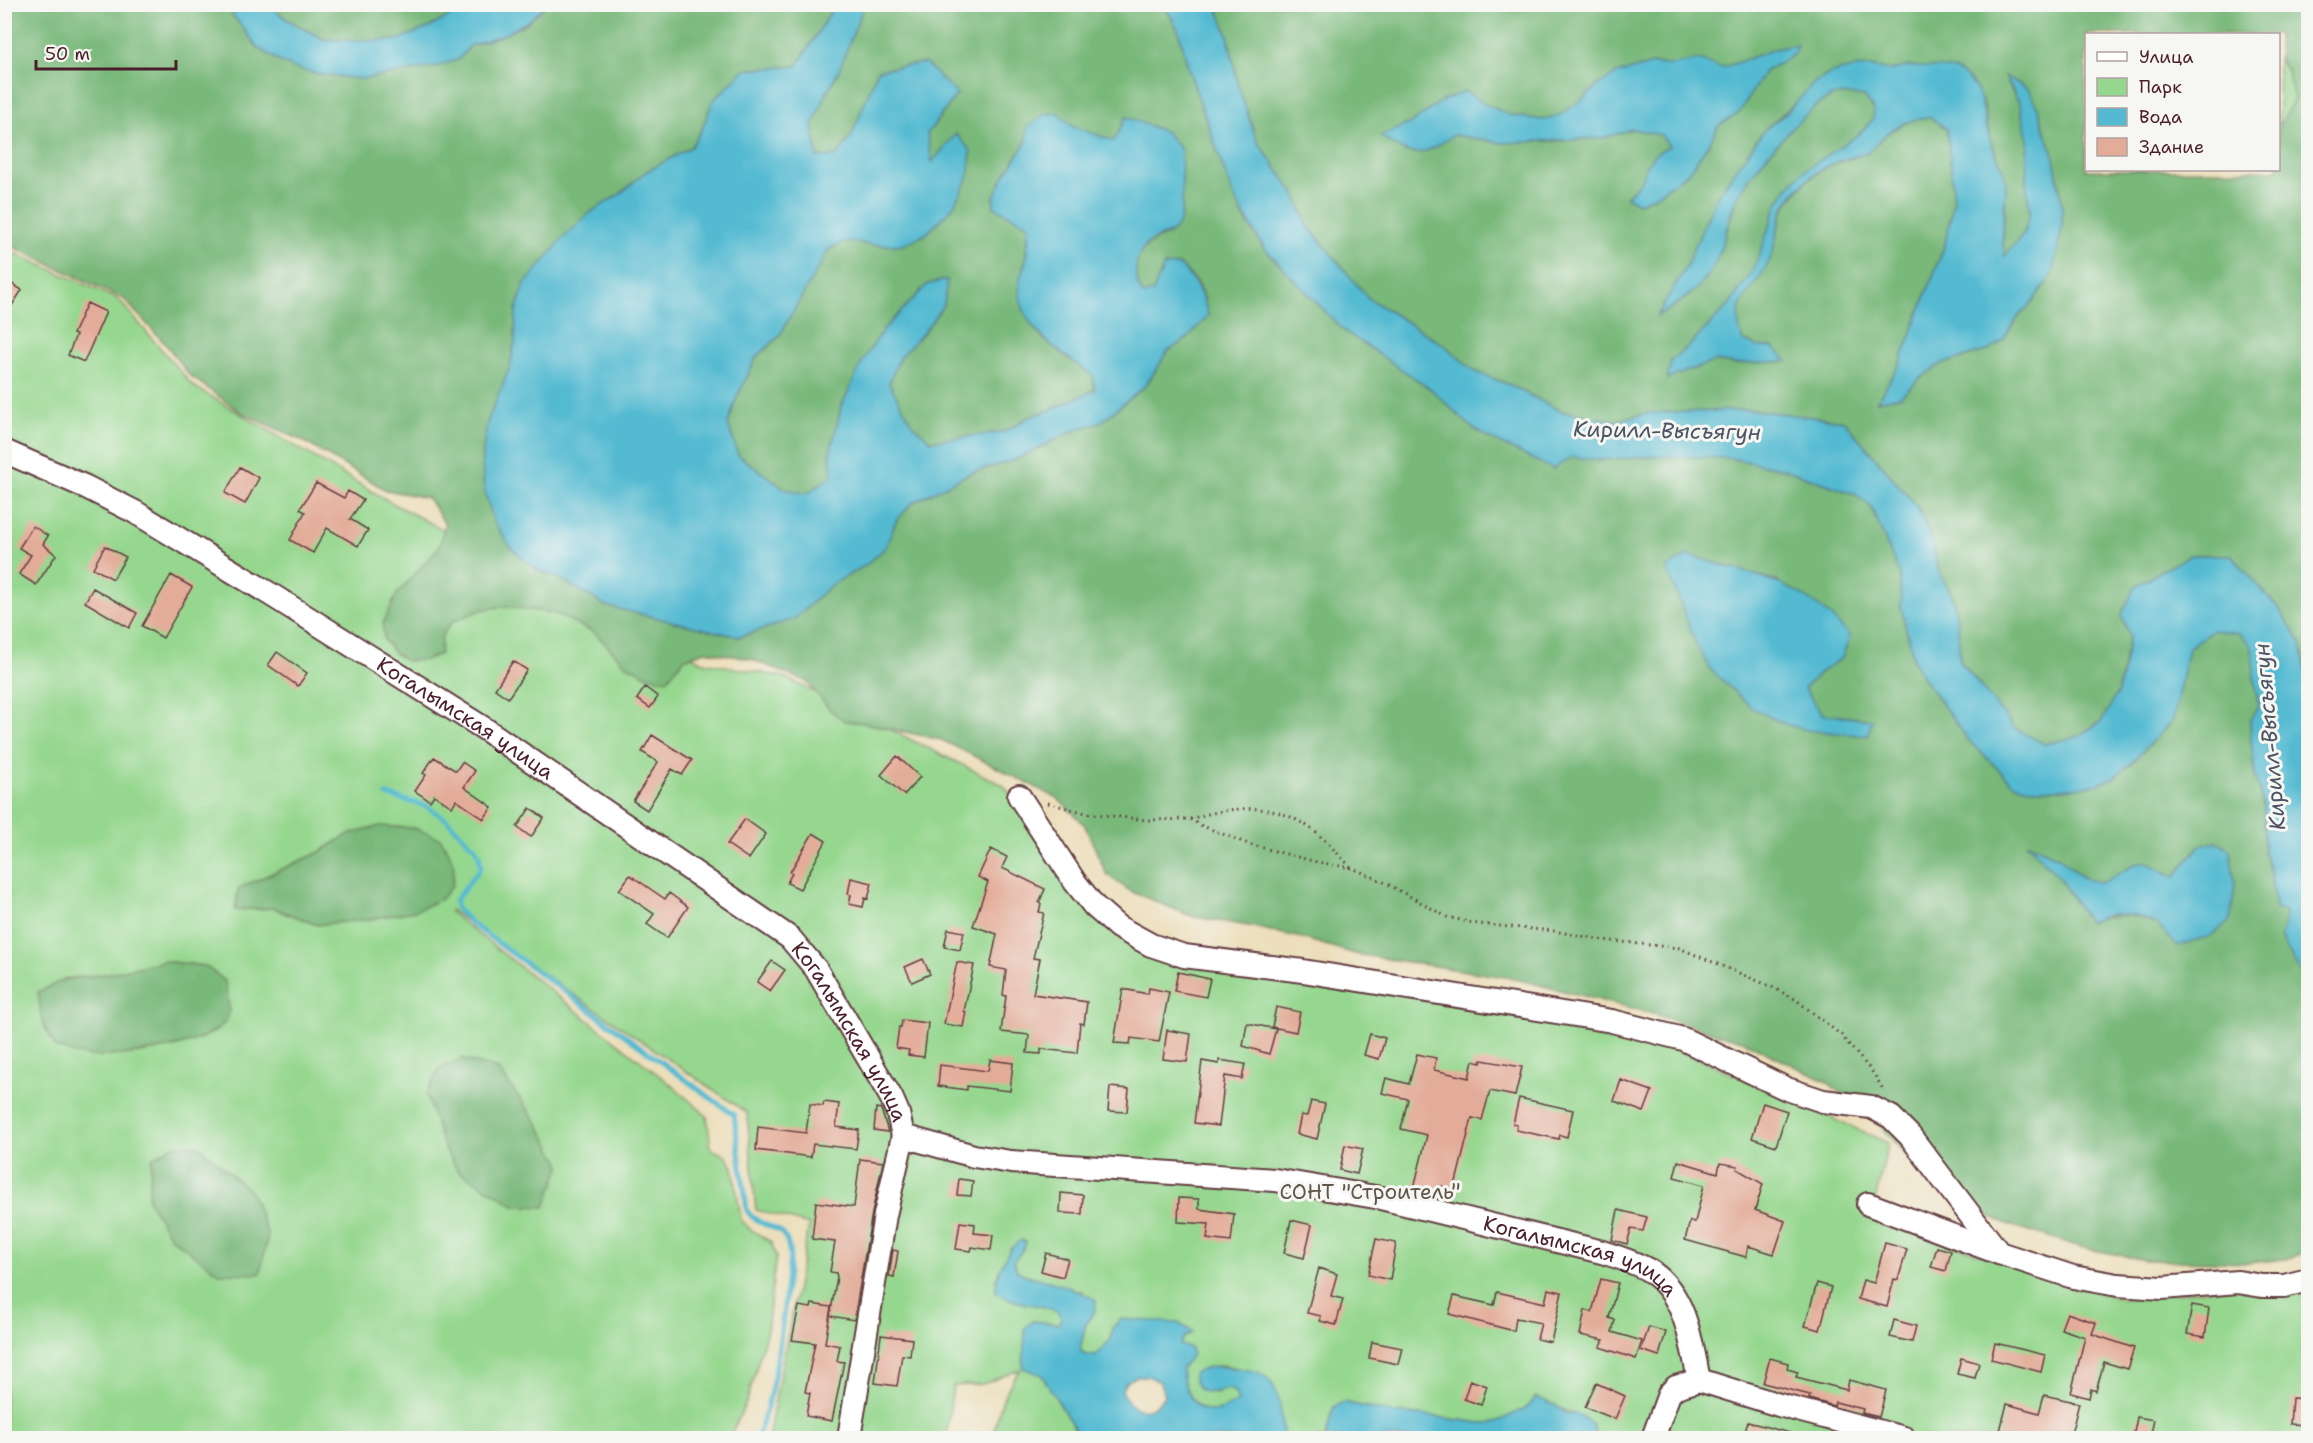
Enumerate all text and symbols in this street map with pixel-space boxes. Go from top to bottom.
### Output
scale bar [36,33,176,71]
legend [2085,33,2280,171]
text: 50 m [45,42,90,66]
text: Улица [2139,45,2193,69]
text: Парк [2139,75,2182,99]
text: Вода [2139,105,2182,129]
text: Здание [2139,135,2204,159]
water label: Кирилл-Высъягун [1573,414,1761,447]
water label: Кирилл-Высъягун [2247,642,2292,832]
street label: Когалымская улица [371,650,559,786]
street label: Когалымская улица [785,936,914,1124]
park label: СОНТ "Строитель" [1279,1178,1461,1206]
street label: Когалымская улица [1480,1209,1684,1302]

